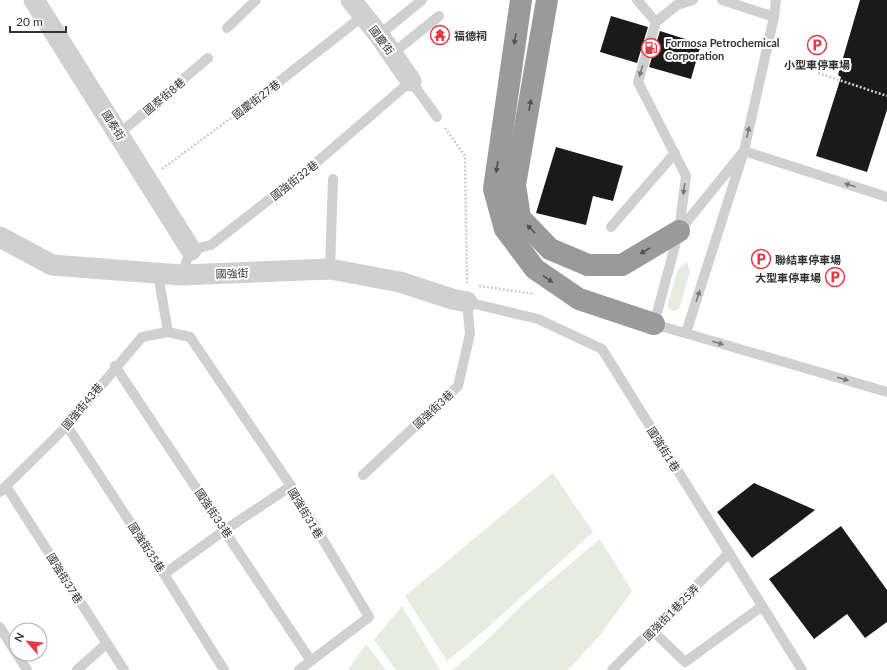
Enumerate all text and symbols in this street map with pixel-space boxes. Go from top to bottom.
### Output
scale bar [10,8,66,34]
text: 20 m [16,14,43,29]
street label: 國慶街 [367,23,397,57]
temple icon: 福德祠 [429,24,451,46]
place label: 福德祠 [454,29,487,42]
one-way arrow [512,32,518,45]
parking icon: 小型車停車場 [806,34,828,56]
place label: Formosa Petrochemical Corporation [665,36,780,62]
fuel station icon: Formosa Petrochemical Corporation [640,37,662,59]
place label: 小型車停車場 [784,58,850,71]
one-way arrow [638,66,644,78]
street label: 國泰街8巷 [141,75,187,117]
street label: 國慶街27巷 [229,77,283,121]
one-way arrow [527,98,533,111]
street label: 國泰街 [100,108,128,142]
one-way arrow [746,125,752,138]
street label: 國強街32巷 [268,157,320,203]
one-way arrow [493,161,500,173]
one-way arrow [844,182,856,188]
one-way arrow [681,183,688,195]
one-way arrow [526,224,536,234]
one-way arrow [639,248,651,255]
parking icon: 聯結車停車場 [750,248,772,270]
place label: 聯結車停車場 [775,253,841,266]
street label: 國強街 [215,266,249,280]
parking icon: 大型車停車場 [824,266,846,288]
place label: 大型車停車場 [755,271,821,284]
one-way arrow [543,275,553,283]
one-way arrow [695,290,701,302]
one-way arrow [712,340,724,346]
one-way arrow [837,376,849,382]
street label: 國強街43巷 [59,380,105,432]
street label: 國強街3巷 [410,387,456,431]
street label: 國強街1巷 [645,424,683,474]
street label: 國強街31巷 [286,485,326,541]
street label: 國強街33巷 [193,486,235,540]
street label: 國強街35巷 [126,520,168,574]
street label: 國強街37巷 [44,550,86,606]
street label: 國強街1巷25弄 [640,581,702,643]
north arrow [8,622,48,662]
text: N [11,630,26,644]

